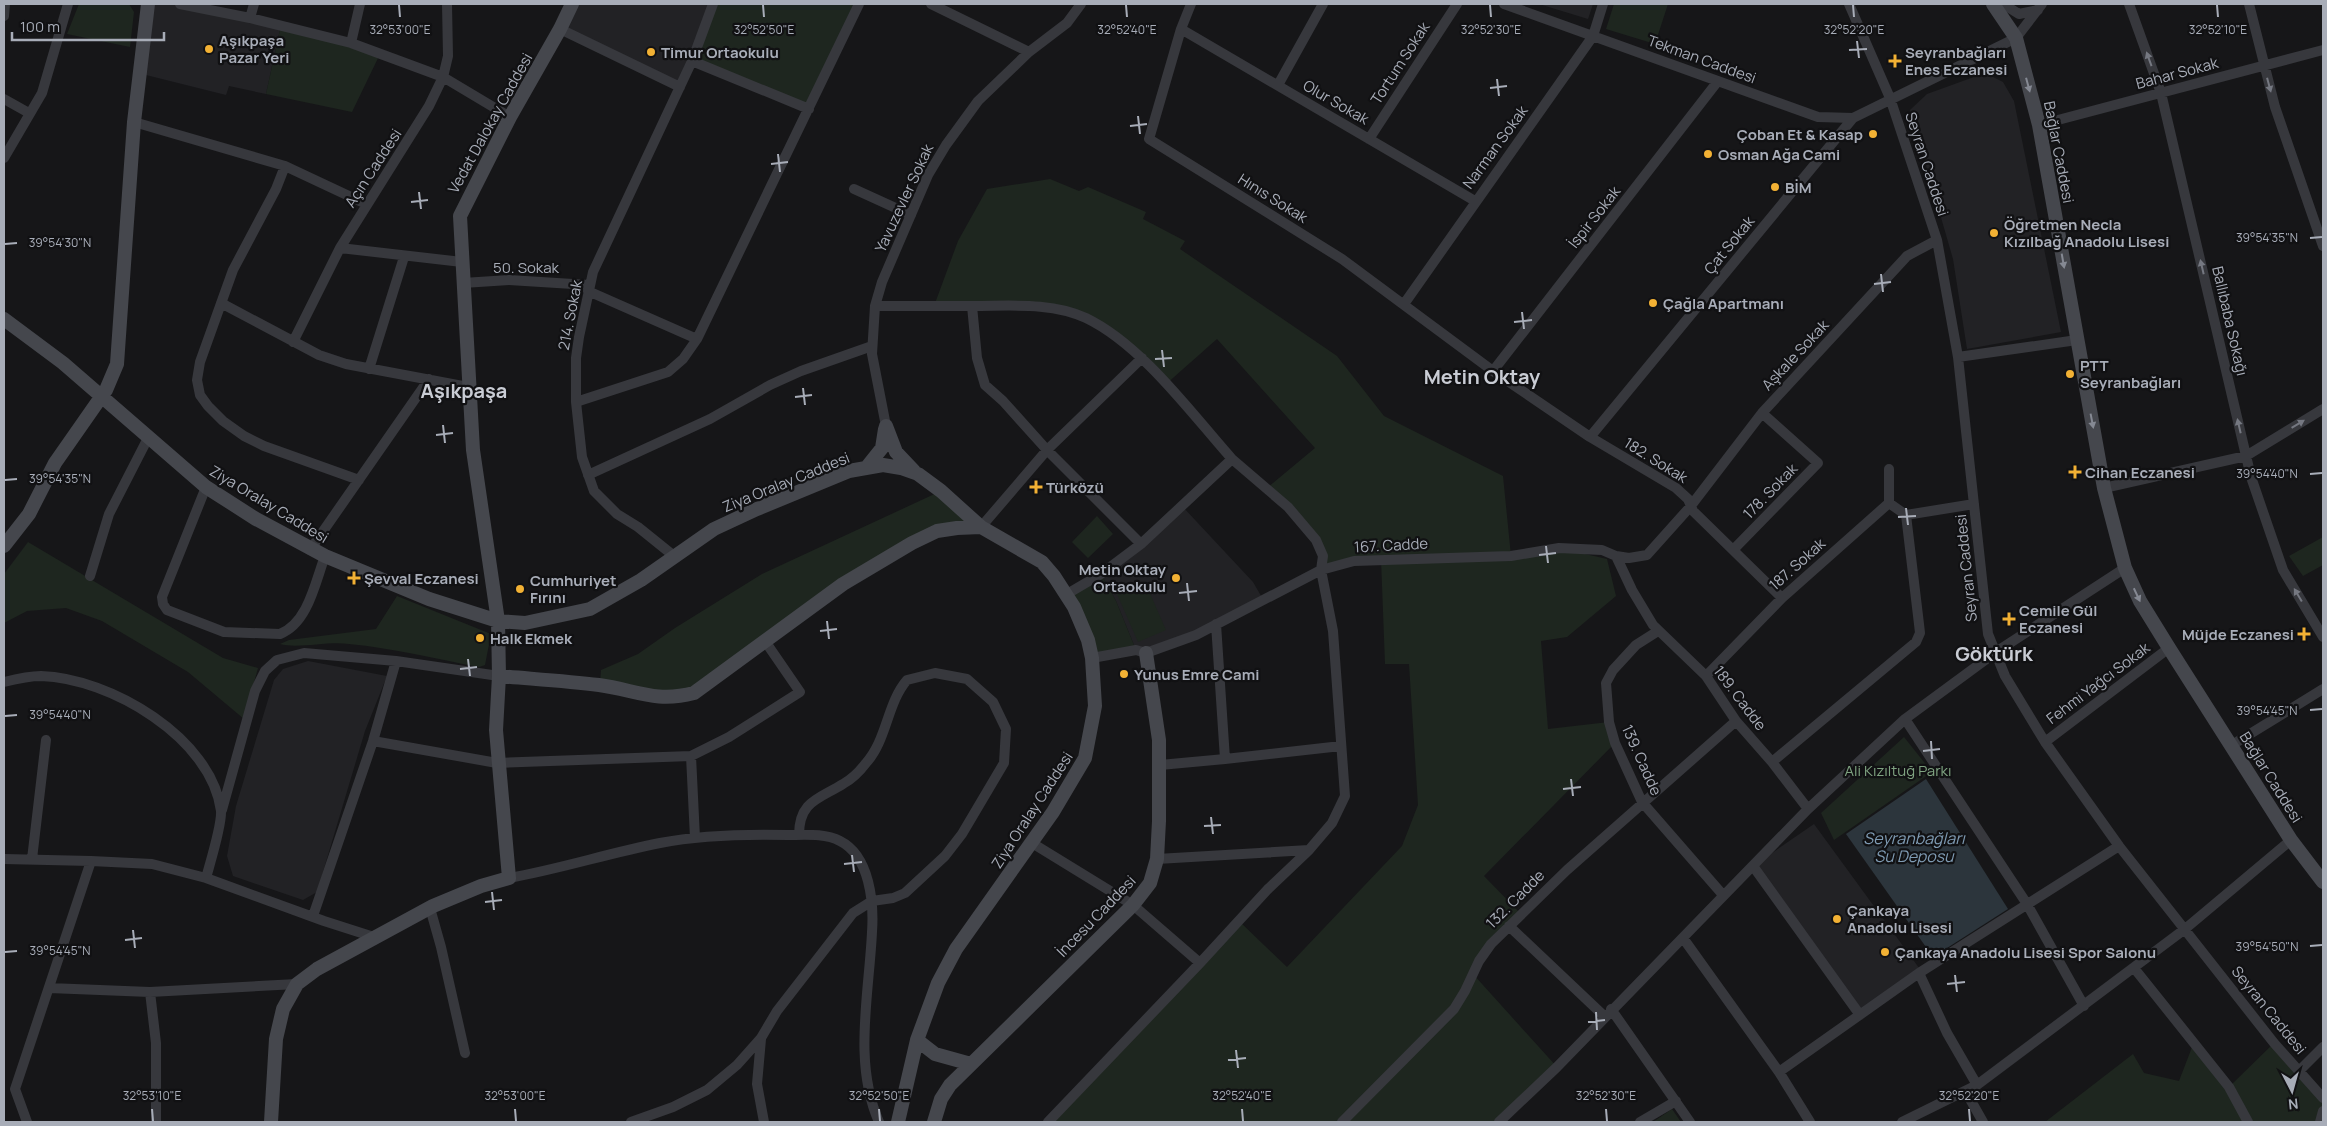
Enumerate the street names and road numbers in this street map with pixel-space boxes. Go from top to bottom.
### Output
street label: Tortum Sokak [1366,17,1435,108]
street label: Tekman Caddesi [1645,30,1759,88]
street label: Vedat Dalokay Caddesi [443,49,537,197]
street label: Bahar Sokak [2133,52,2221,94]
street label: Olur Sokak [1299,75,1373,130]
street label: Bağlar Caddesi [2039,99,2079,205]
street label: Narman Sokak [1458,101,1533,193]
street label: Seyran Caddesi [1900,109,1954,219]
street label: Açın Caddesi [340,125,406,211]
street label: Yavuzevler Sokak [870,140,939,256]
street label: Hınıs Sokak [1234,168,1312,228]
street label: İspir Sokak [1563,181,1625,252]
street label: Çat Sokak [1699,211,1759,279]
street label: 50. Sokak [493,257,560,278]
street label: Ballıbaba Sokağı [2207,264,2253,378]
street label: 214. Sokak [553,278,587,352]
street label: Aşkale Sokak [1757,315,1834,395]
street label: 182. Sokak [1620,432,1692,488]
street label: Ziya Oralay Caddesi [719,447,853,517]
street label: 178. Sokak [1738,458,1802,524]
street label: Ziya Oralay Caddesi [206,460,332,548]
street label: Seyran Caddesi [1950,513,1982,623]
street label: 167. Cadde [1353,533,1429,557]
street label: 187. Sokak [1764,533,1830,595]
street label: Fehmi Yağcı Sokak [2042,637,2154,729]
street label: 189. Cadde [1709,661,1771,735]
street label: 139. Cadde [1617,721,1667,799]
street label: Bağlar Caddesi [2235,727,2307,827]
street label: Ziya Oralay Caddesi [986,748,1078,872]
street label: 132. Cadde [1481,865,1549,933]
street label: İncesu Caddesi [1052,871,1140,961]
street label: Seyran Caddesi [2227,961,2311,1059]

